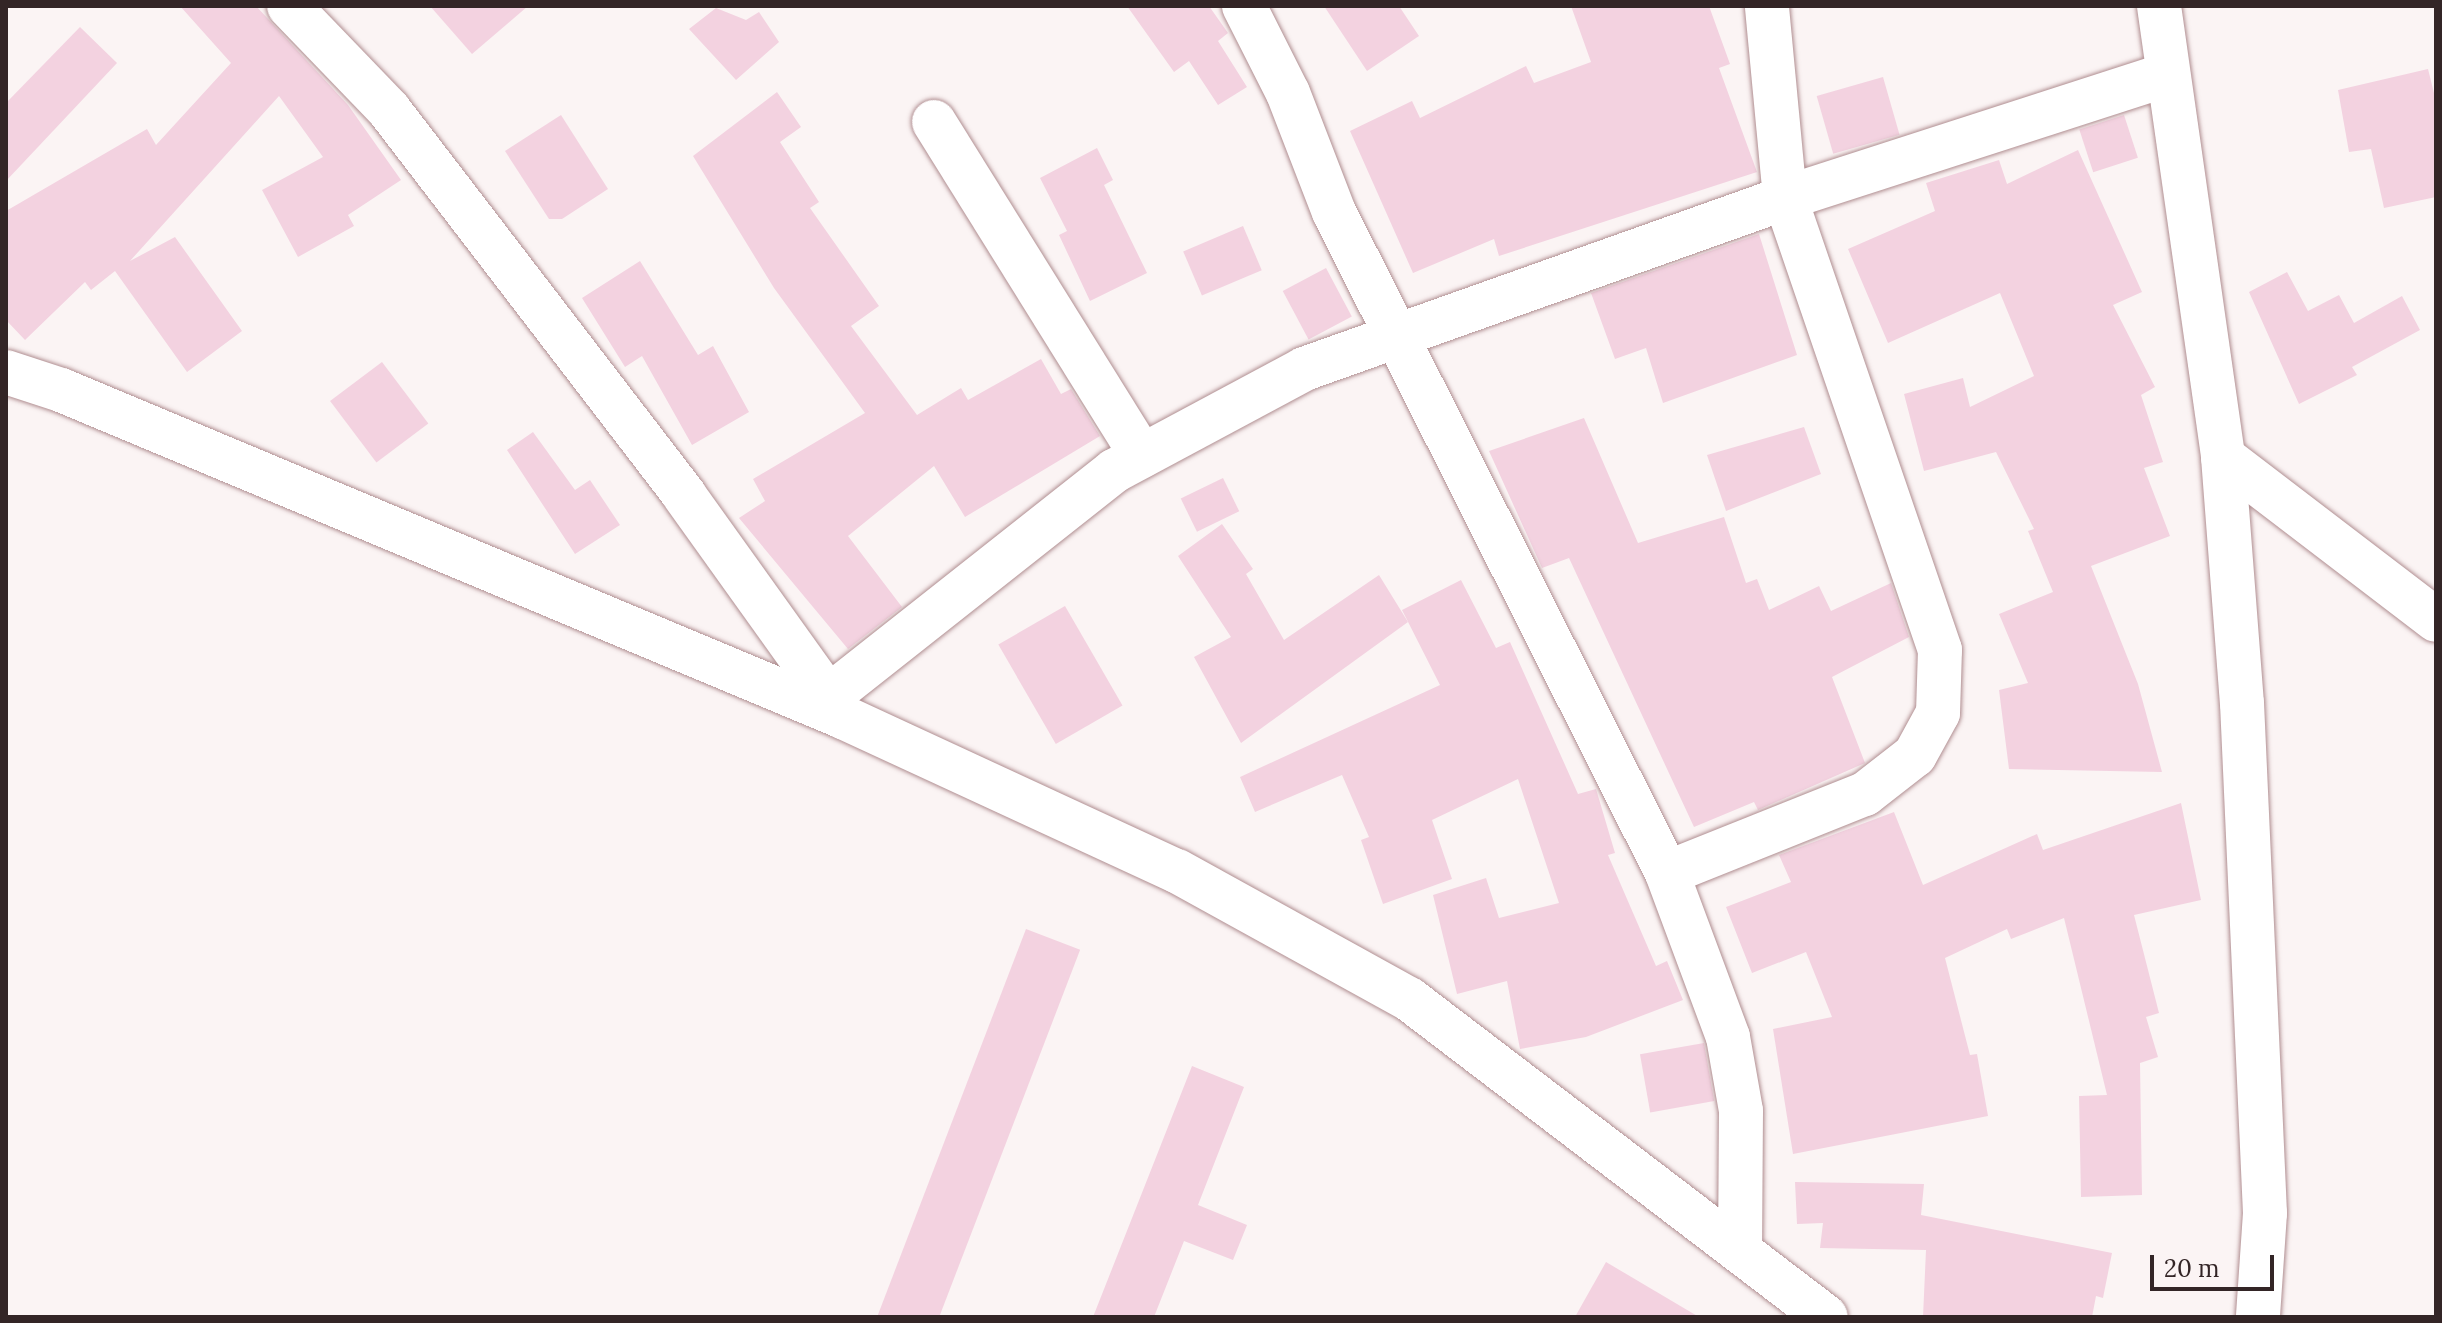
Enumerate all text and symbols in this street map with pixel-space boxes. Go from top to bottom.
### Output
scale bar [2154,1239,2278,1289]
text: 20 m [2164,1253,2220,1284]

